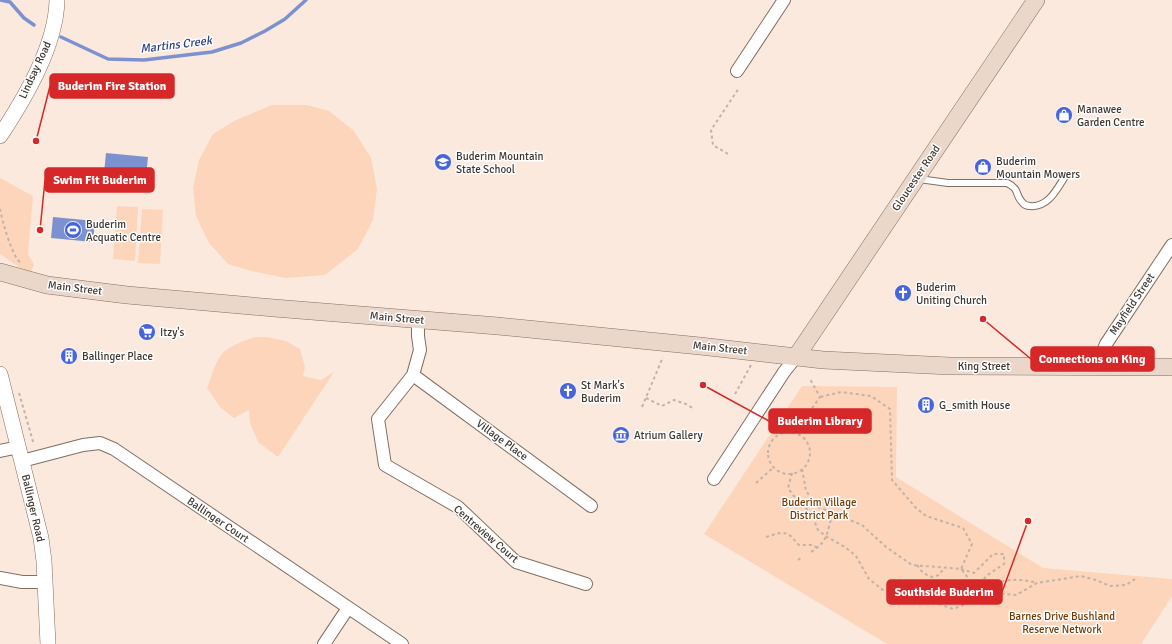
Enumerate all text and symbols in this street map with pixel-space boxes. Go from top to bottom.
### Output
water label: Martins Creek [139,33,214,57]
street label: Lindsay Road [16,39,54,101]
callout: Buderim Fire Station [50,74,174,98]
text: Buderim Fire Station [58,79,167,94]
place label: Manawee Garden Centre [1077,103,1145,129]
shop icon: Manawee Garden Centre [1054,105,1074,125]
street label: Gloucester Road [889,142,943,213]
place label: Buderim Mountain State School [456,150,543,176]
school or university icon: Buderim Mountain State School [433,152,453,172]
place label: Buderim Mountain Mowers [996,155,1080,181]
shop icon: Buderim Mountain Mowers [973,157,993,177]
callout: Swim Fit Buderim [45,168,154,192]
text: Swim Fit Buderim [53,173,147,188]
place label: Buderim Acquatic Centre [86,218,161,244]
sports icon: Buderim Acquatic Centre [63,220,83,240]
street label: Mayfield Street [1107,271,1157,337]
street label: Main Street [47,278,103,298]
place label: Buderim Uniting Church [916,281,987,307]
church icon: Buderim Uniting Church [893,283,913,303]
street label: Main Street [369,309,425,327]
supermarket icon: Itzy's [137,322,157,342]
place label: Itzy's [160,326,185,339]
street label: Main Street [692,339,748,357]
building icon: Ballinger Place [59,346,79,366]
callout: Connections on King [1031,347,1154,371]
place label: Ballinger Place [82,350,153,363]
text: Connections on King [1039,352,1146,367]
street label: King Street [958,360,1010,373]
place label: St Mark's Buderim [581,379,625,405]
church icon: St Mark's Buderim [558,381,578,401]
building icon: G_smith House [916,395,936,415]
place label: G_smith House [939,399,1010,412]
callout: Buderim Library [769,409,871,433]
text: Buderim Library [777,414,863,429]
street label: Village Place [474,417,530,463]
museum icon: Atrium Gallery [611,425,631,445]
place label: Atrium Gallery [634,429,704,442]
street label: Ballinger Road [19,473,47,543]
street label: Ballinger Court [185,495,251,546]
park label: Buderim Village District Park [782,496,856,522]
street label: Centreview Court [451,502,521,566]
callout: Southside Buderim [887,580,1002,604]
text: Southside Buderim [894,585,994,600]
park label: Barnes Drive Bushland Reserve Network [1009,610,1115,636]

